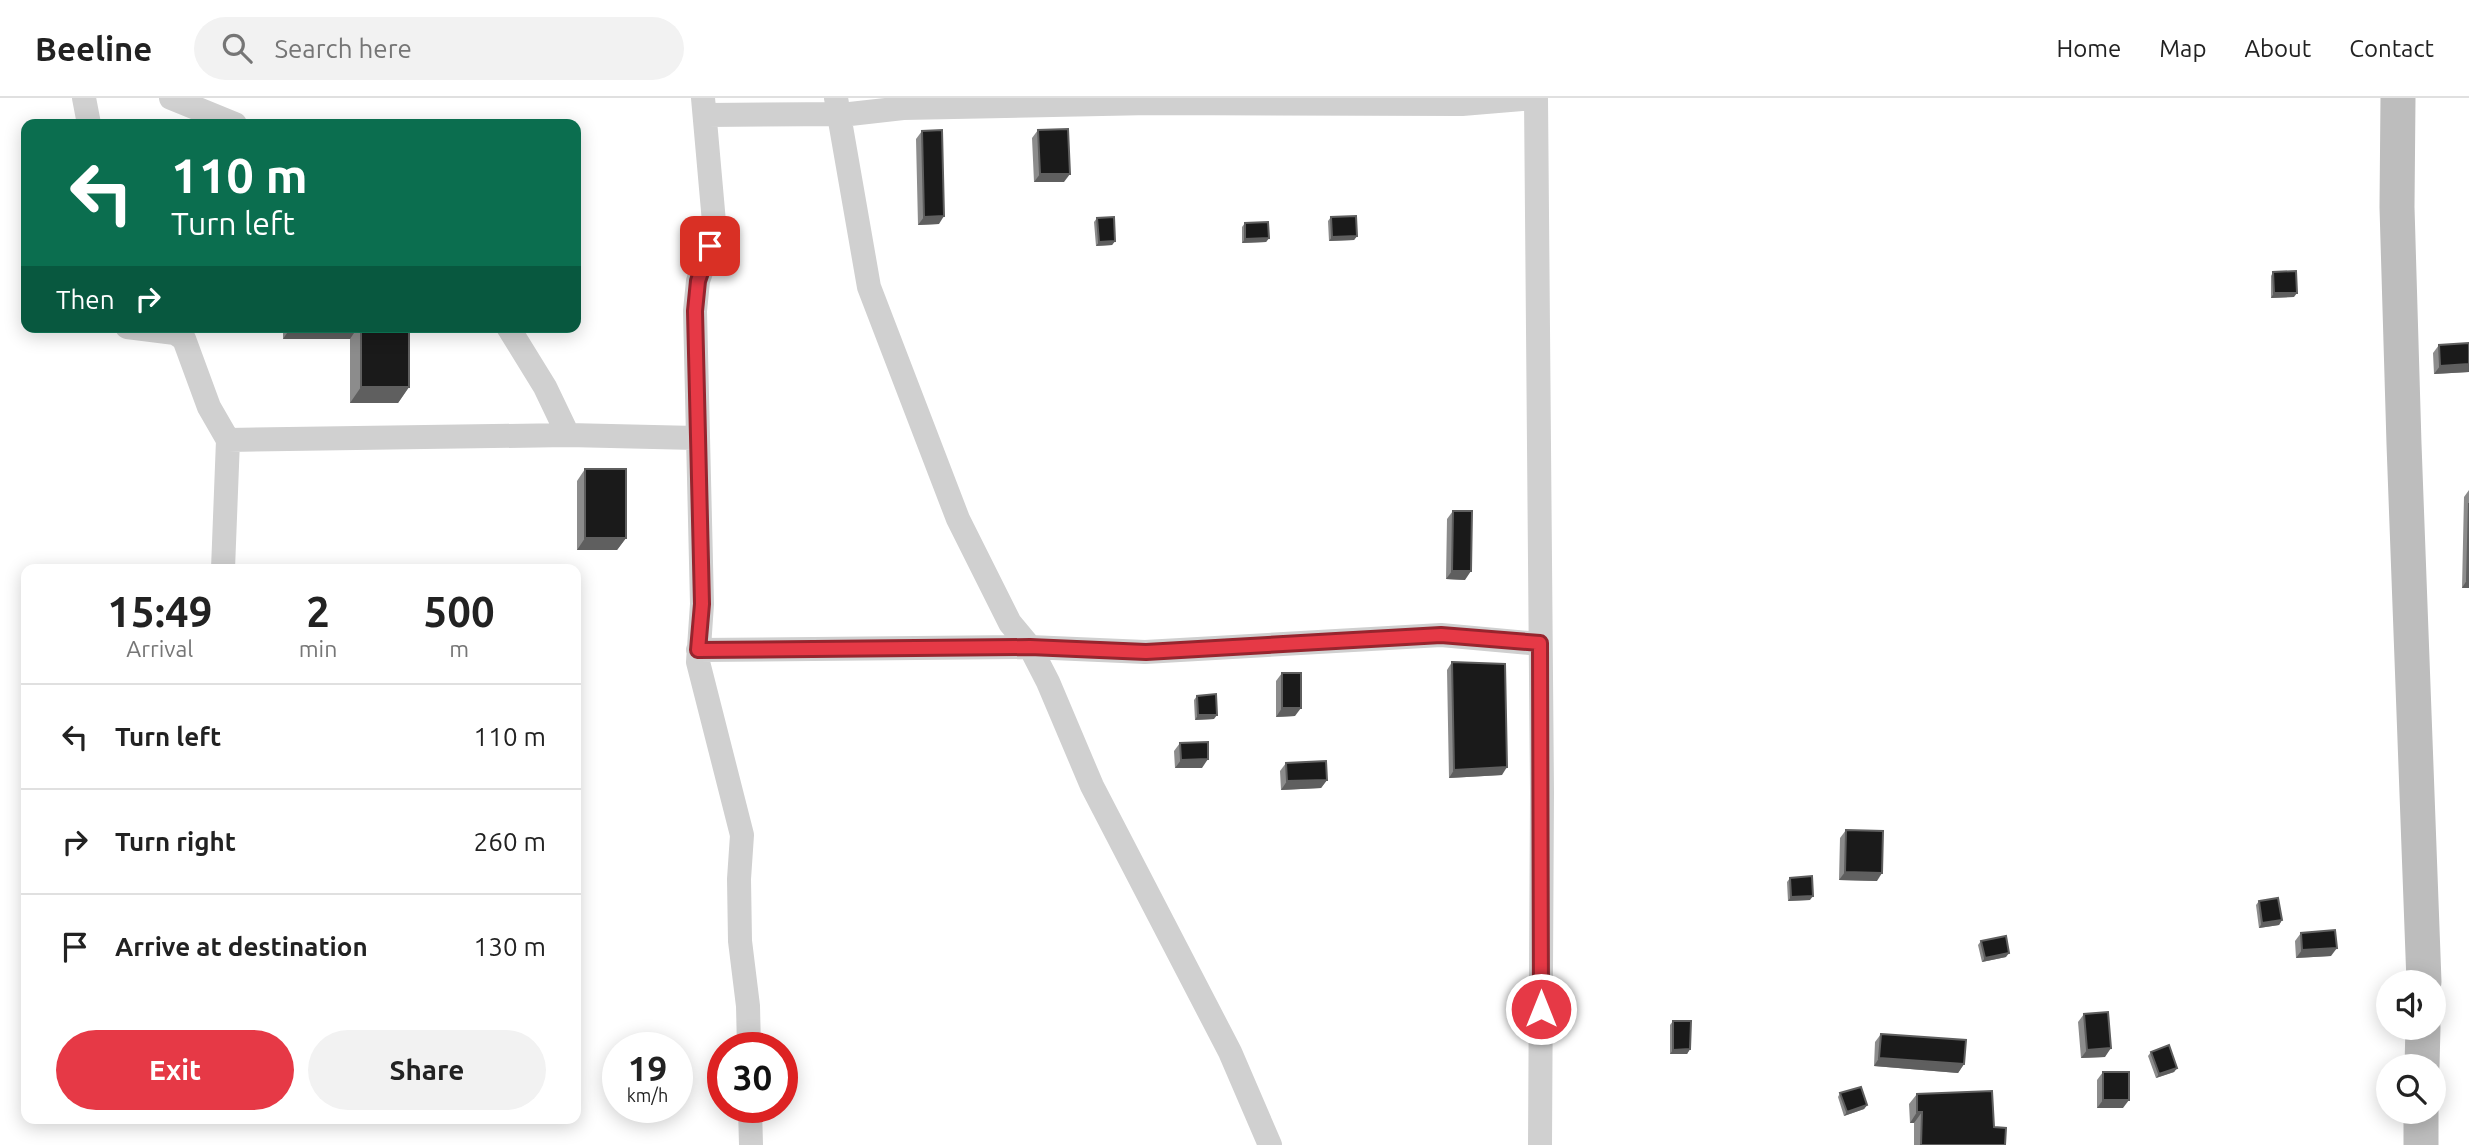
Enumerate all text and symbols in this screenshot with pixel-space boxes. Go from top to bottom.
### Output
search box [194,17,684,80]
icon: search [218,29,256,67]
text: Beeline [35,30,152,67]
text: Search here [274,34,412,63]
text: Home [2056,35,2121,62]
text: Map [2159,35,2206,62]
text: About [2244,35,2311,62]
text: Contact [2349,35,2434,62]
icon: left [56,147,147,238]
text: 110 m [171,147,308,202]
text: Turn left [171,205,295,241]
pin [680,216,740,276]
icon: arrive [691,227,729,265]
icon: right [129,280,167,318]
text: Then [56,285,115,314]
text: 15:49 [107,588,212,635]
text: 2 [306,588,330,635]
text: 500 [424,588,495,635]
text: Arrival [126,636,193,661]
text: min [299,636,337,661]
text: m [449,636,469,661]
icon: left [56,718,94,756]
text: Turn left [115,722,221,751]
text: 110 m [474,722,546,751]
icon: right [56,823,94,861]
text: Turn right [115,827,236,856]
text: 260 m [474,827,546,856]
icon: arrive [56,928,94,966]
text: Arrive at destination [115,932,368,961]
text: 130 m [474,932,546,961]
map controls [2376,970,2446,1124]
button: sound [2376,970,2446,1040]
position arrow [1504,972,1578,1046]
button: Exit [56,1030,294,1110]
button: Share [308,1030,546,1110]
speed limit sign: 30 [707,1032,798,1123]
text: 19 [628,1048,667,1088]
button: search [2376,1054,2446,1124]
text: km/h [627,1085,668,1105]

